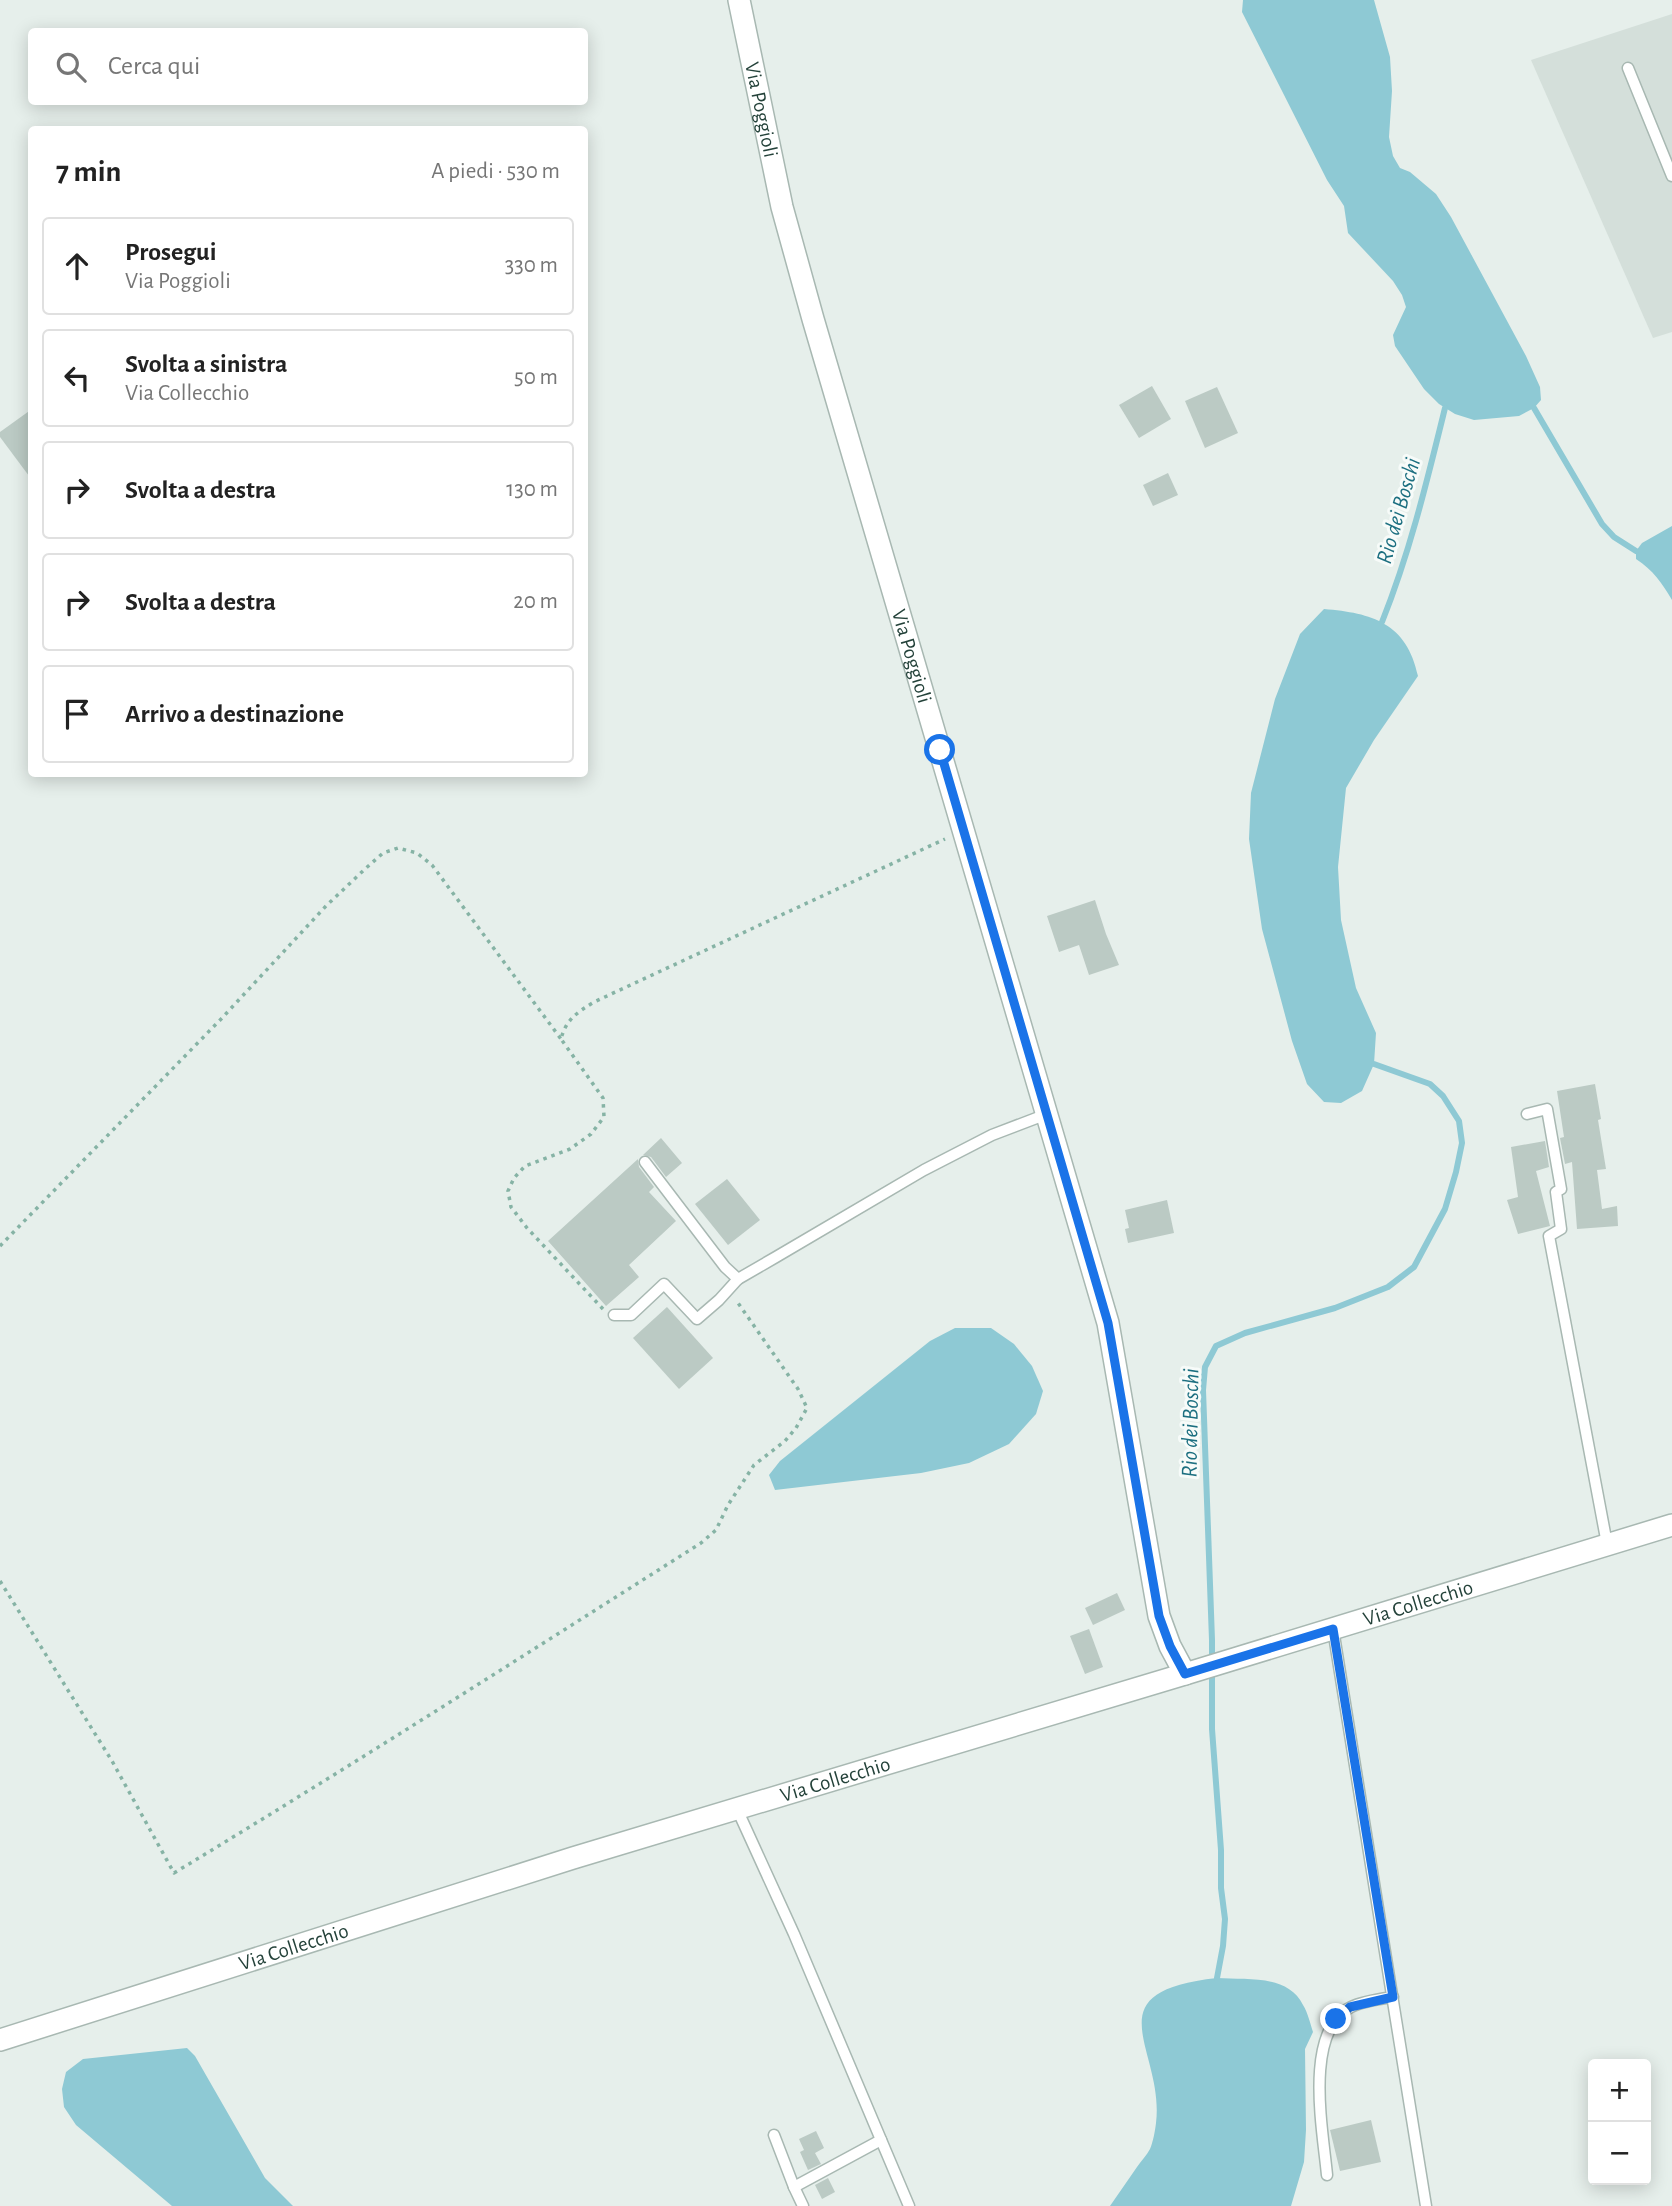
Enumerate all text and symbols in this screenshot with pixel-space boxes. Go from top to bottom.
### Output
search box [28,28,588,105]
icon: search [52,48,90,86]
text: Cerca qui [108,53,200,79]
street label: Via Poggioli [742,60,782,159]
text: 7 min [56,157,121,187]
text: A piedi · 530 m [431,160,560,183]
text: Prosegui [125,239,216,265]
icon: ahead [58,247,96,285]
text: 330 m [505,254,558,277]
text: Via Poggioli [125,270,231,293]
text: Svolta a sinistra [125,351,287,377]
icon: left [58,359,96,397]
text: 50 m [514,366,558,389]
text: Via Collecchio [125,382,249,405]
water label: Rio dei Boschi [1373,455,1425,567]
icon: right [58,471,96,509]
text: Svolta a destra [125,477,276,503]
text: 130 m [506,478,558,501]
icon: right [58,583,96,621]
text: Svolta a destra [125,589,276,615]
text: 20 m [513,590,558,613]
street label: Via Poggioli [888,607,936,705]
icon: arrive [58,695,96,733]
text: Arrivo a destinazione [125,701,344,727]
route start [924,734,955,765]
water label: Rio dei Boschi [1179,1368,1203,1478]
street label: Via Collecchio [1361,1576,1475,1629]
street label: Via Collecchio [778,1753,893,1806]
street label: Via Collecchio [236,1920,351,1974]
route end [1320,2003,1351,2034]
map controls [1588,2059,1651,2185]
button: + [1588,2059,1651,2122]
button: − [1588,2122,1651,2185]

